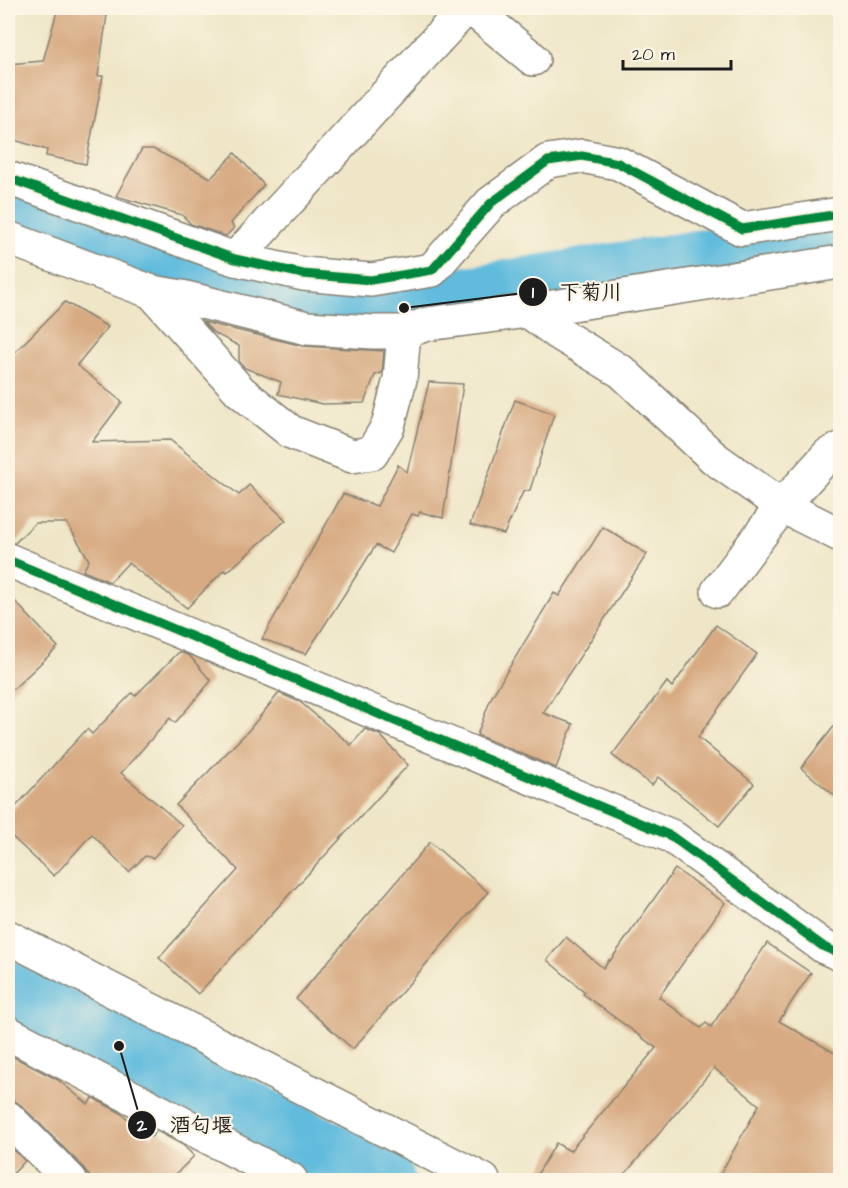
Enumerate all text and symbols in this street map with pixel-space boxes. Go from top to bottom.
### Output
scale bar [623,33,731,71]
text: 20 m [632,42,675,67]
callout: 下菊川 [518,272,635,311]
text: 下菊川 [560,278,623,307]
text: 1 [532,280,535,305]
callout: 酒匂堰 [127,1106,244,1145]
text: 酒匂堰 [170,1111,233,1140]
text: 2 [136,1113,148,1138]

